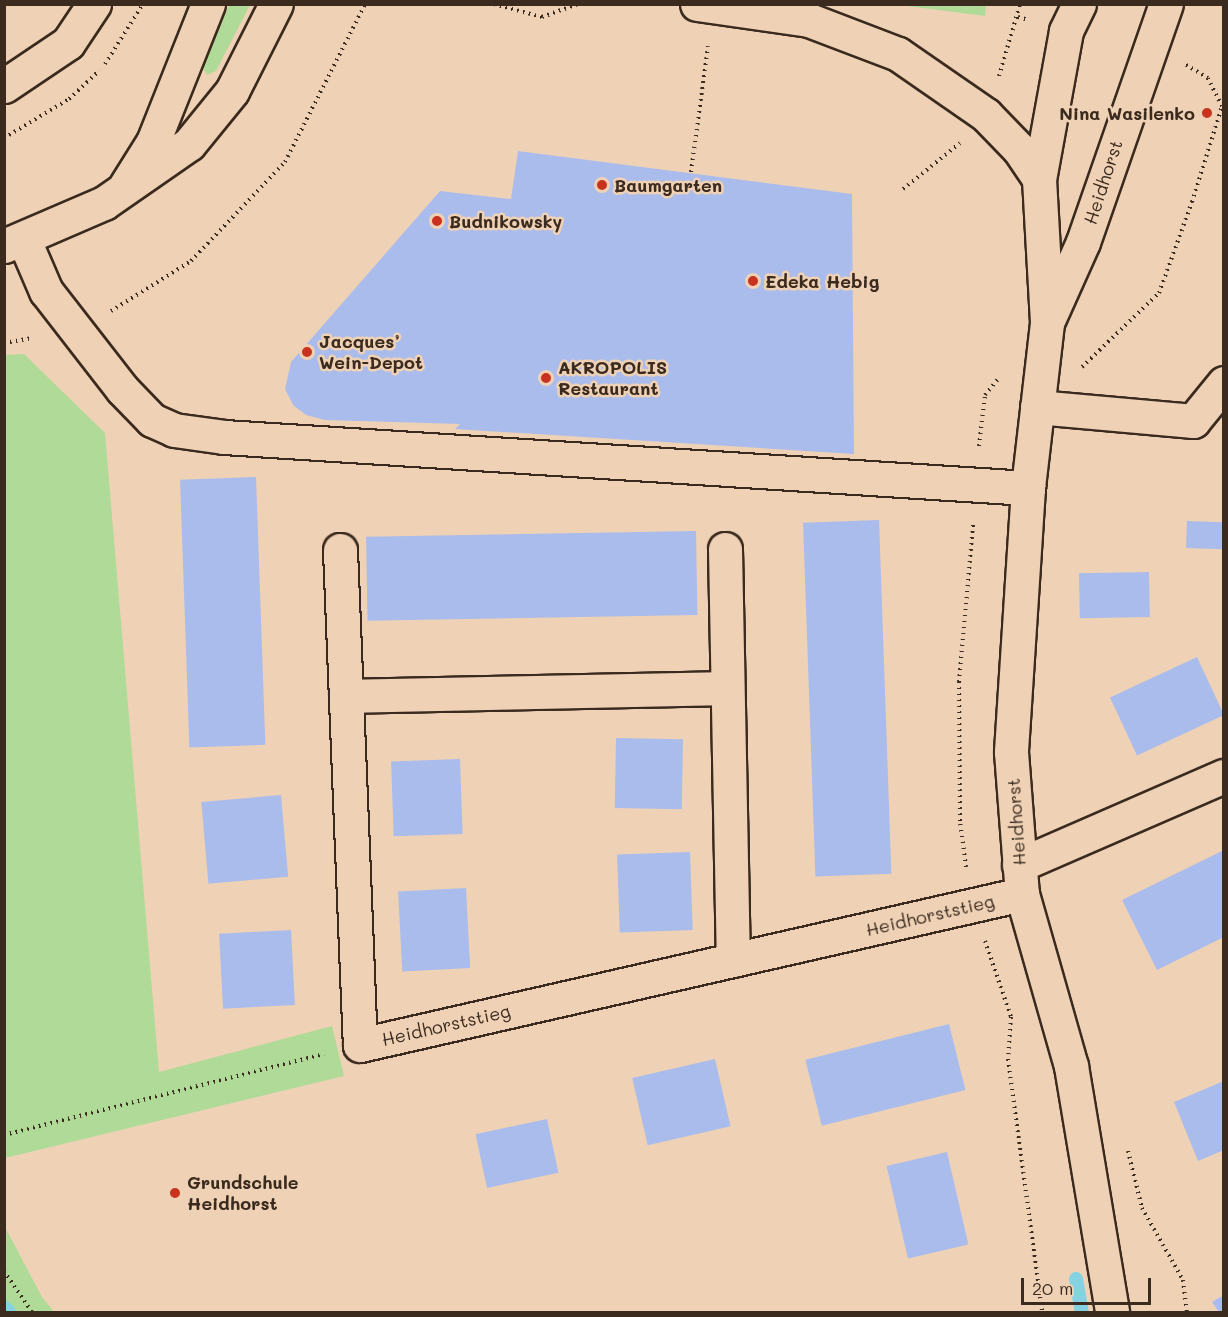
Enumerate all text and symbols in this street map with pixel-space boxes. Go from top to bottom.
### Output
place label: Nina Wasilenko [1059,102,1195,124]
marker: Nina Wasilenko [1200,106,1214,120]
street label: Heidhorst [1079,137,1127,227]
place label: Baumgarten [614,174,722,196]
marker: Baumgarten [595,178,609,192]
place label: Budnikowsky [449,210,562,232]
marker: Budnikowsky [430,214,444,228]
place label: Edeka Hebig [765,270,879,292]
marker: Edeka Hebig [746,274,760,288]
place label: Jacques’ Wein-Depot [319,331,423,374]
marker: Jacques’ Wein-Depot [300,345,314,359]
place label: AKROPOLIS Restaurant [558,357,667,400]
marker: AKROPOLIS Restaurant [539,371,553,385]
street label: Heidhorst [1002,778,1030,866]
street label: Heidhorststieg [864,890,996,940]
street label: Heidhorststieg [380,1000,512,1050]
place label: Grundschule Heidhorst [187,1172,298,1214]
marker: Grundschule Heidhorst [168,1186,182,1200]
scale bar [1024,1266,1154,1304]
text: 20 m [1032,1276,1073,1300]

